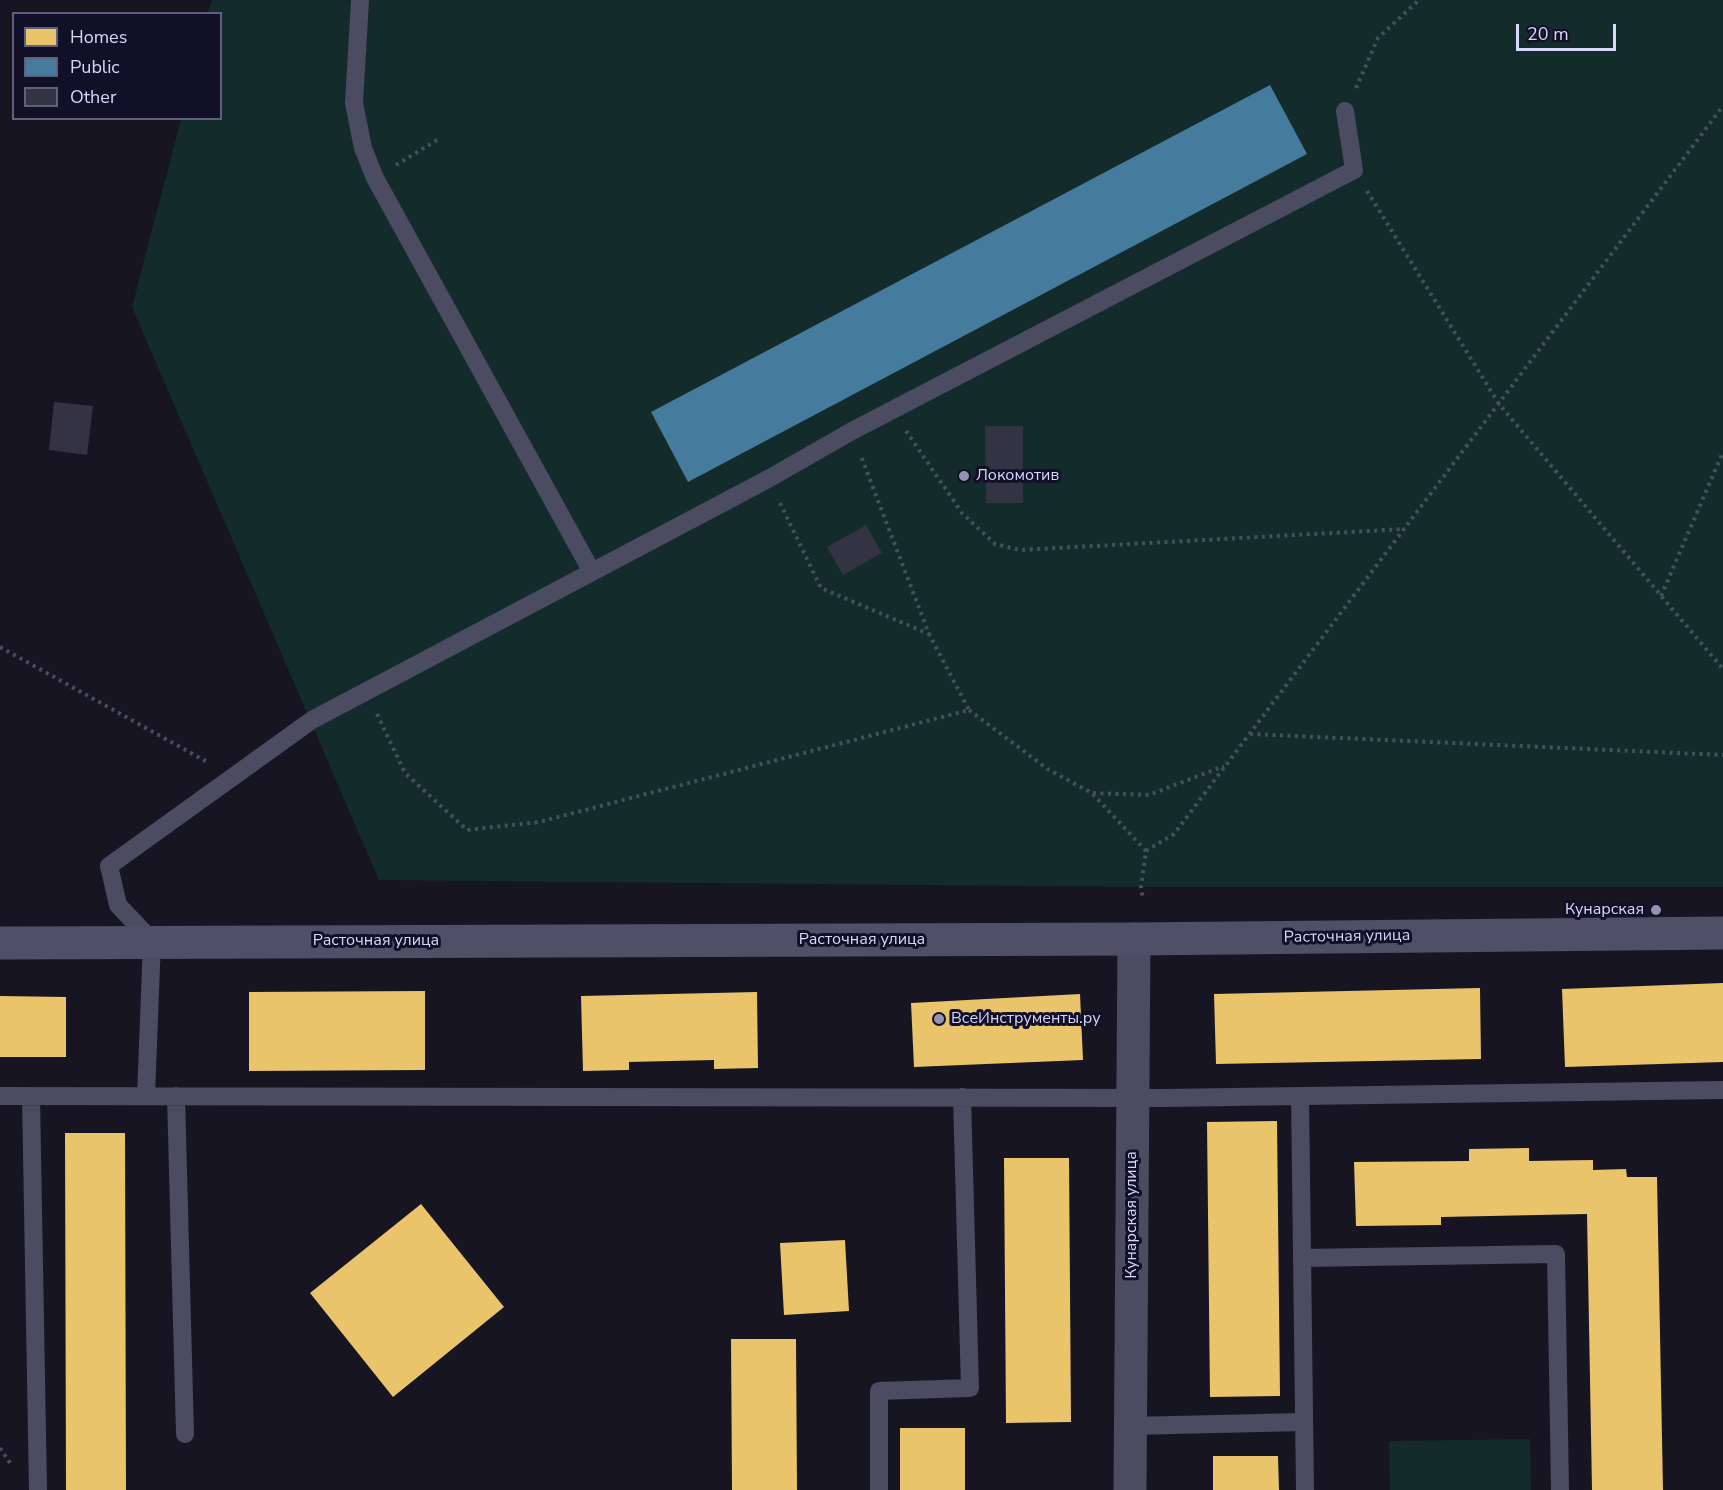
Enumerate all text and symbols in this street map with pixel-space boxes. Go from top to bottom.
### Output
legend [12,12,222,120]
scale bar [1519,12,1620,50]
text: 20 m [1527,22,1569,46]
text: Homes [70,25,127,49]
text: Public [70,55,120,79]
text: Other [70,85,116,109]
place label: Локомотив [976,466,1059,486]
marker: Локомотив [957,469,971,483]
place label: Кунарская [1565,900,1644,920]
marker: Кунарская [1649,903,1663,917]
street label: Расточная улица [1284,926,1410,948]
street label: Расточная улица [799,930,925,950]
street label: Расточная улица [313,931,439,951]
place label: ВсеИнструменты.ру [951,1009,1101,1029]
marker: ВсеИнструменты.ру [932,1012,946,1026]
street label: Кунарская улица [1122,1151,1142,1279]

